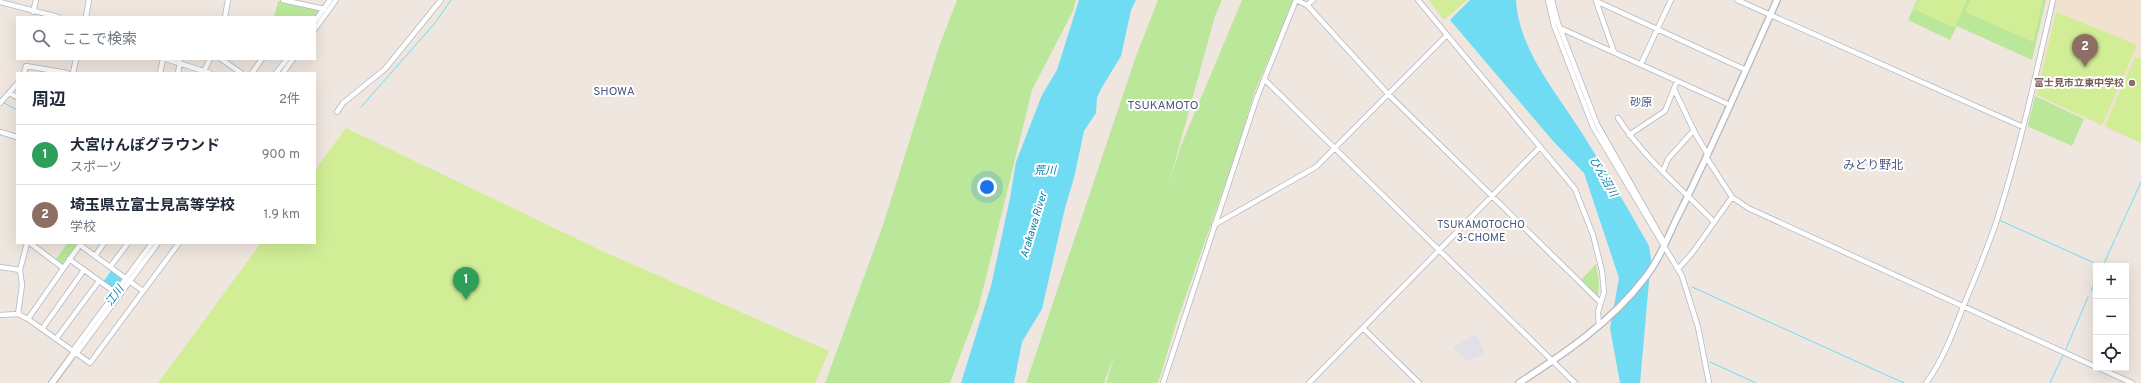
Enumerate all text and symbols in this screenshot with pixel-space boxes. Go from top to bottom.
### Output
search box [16,16,316,60]
icon: search [30,27,52,49]
text: ここで検索 [62,31,137,50]
pin: 2 [2072,34,2098,67]
place label: 富士見市立東中学校 [2034,77,2124,90]
marker: 富士見市立東中学校 [2127,78,2137,88]
district label: SHOWA [593,84,635,100]
text: 周辺 [32,90,66,112]
text: 2件 [279,92,300,108]
district label: 砂原 [1630,96,1652,110]
district label: TSUKAMOTO [1127,98,1199,114]
text: 大宮けんぽグラウンド [70,137,220,156]
text: 1 [42,147,48,163]
text: 900 m [262,147,300,163]
water label: びん沼川 [1586,154,1621,200]
district label: みどり野北 [1843,158,1903,174]
text: スポーツ [70,160,122,176]
water label: 荒川 [1034,164,1057,178]
your location [977,177,997,197]
water label: Arakawa River [1017,190,1051,260]
text: 埼玉県立富士見高等学校 [70,197,235,216]
text: 2 [41,207,49,223]
text: 1.9 km [263,207,300,223]
district label: TSUKAMOTOCHO 3-CHOME [1437,218,1525,245]
text: 学校 [70,220,96,236]
map controls [2093,263,2129,371]
button: + [2093,263,2129,299]
pin: 1 [453,267,479,300]
water label: 江川 [103,282,128,309]
button: − [2093,299,2129,335]
button: locate [2093,335,2129,371]

